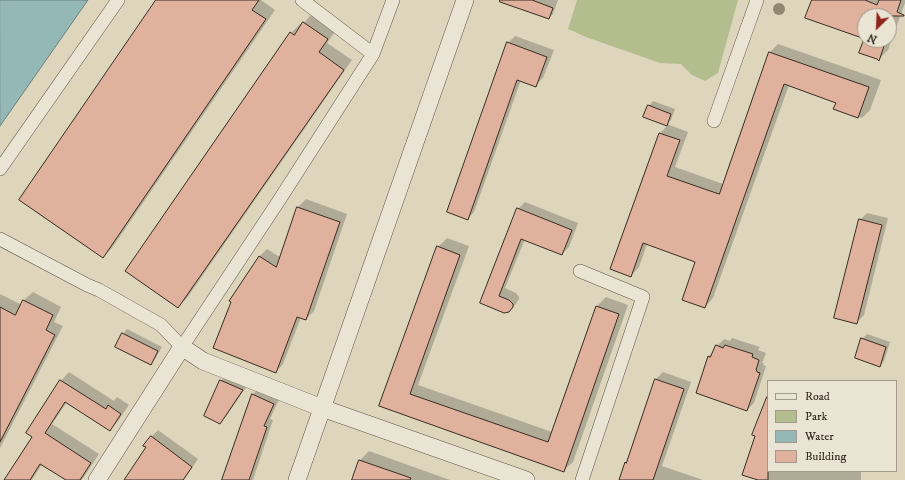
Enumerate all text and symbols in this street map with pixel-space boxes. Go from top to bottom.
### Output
north arrow [857,8,897,48]
text: N [866,30,879,46]
legend [767,380,897,472]
text: Road [805,389,830,404]
text: Park [805,409,827,424]
text: Water [805,429,834,444]
text: Building [805,449,846,464]

